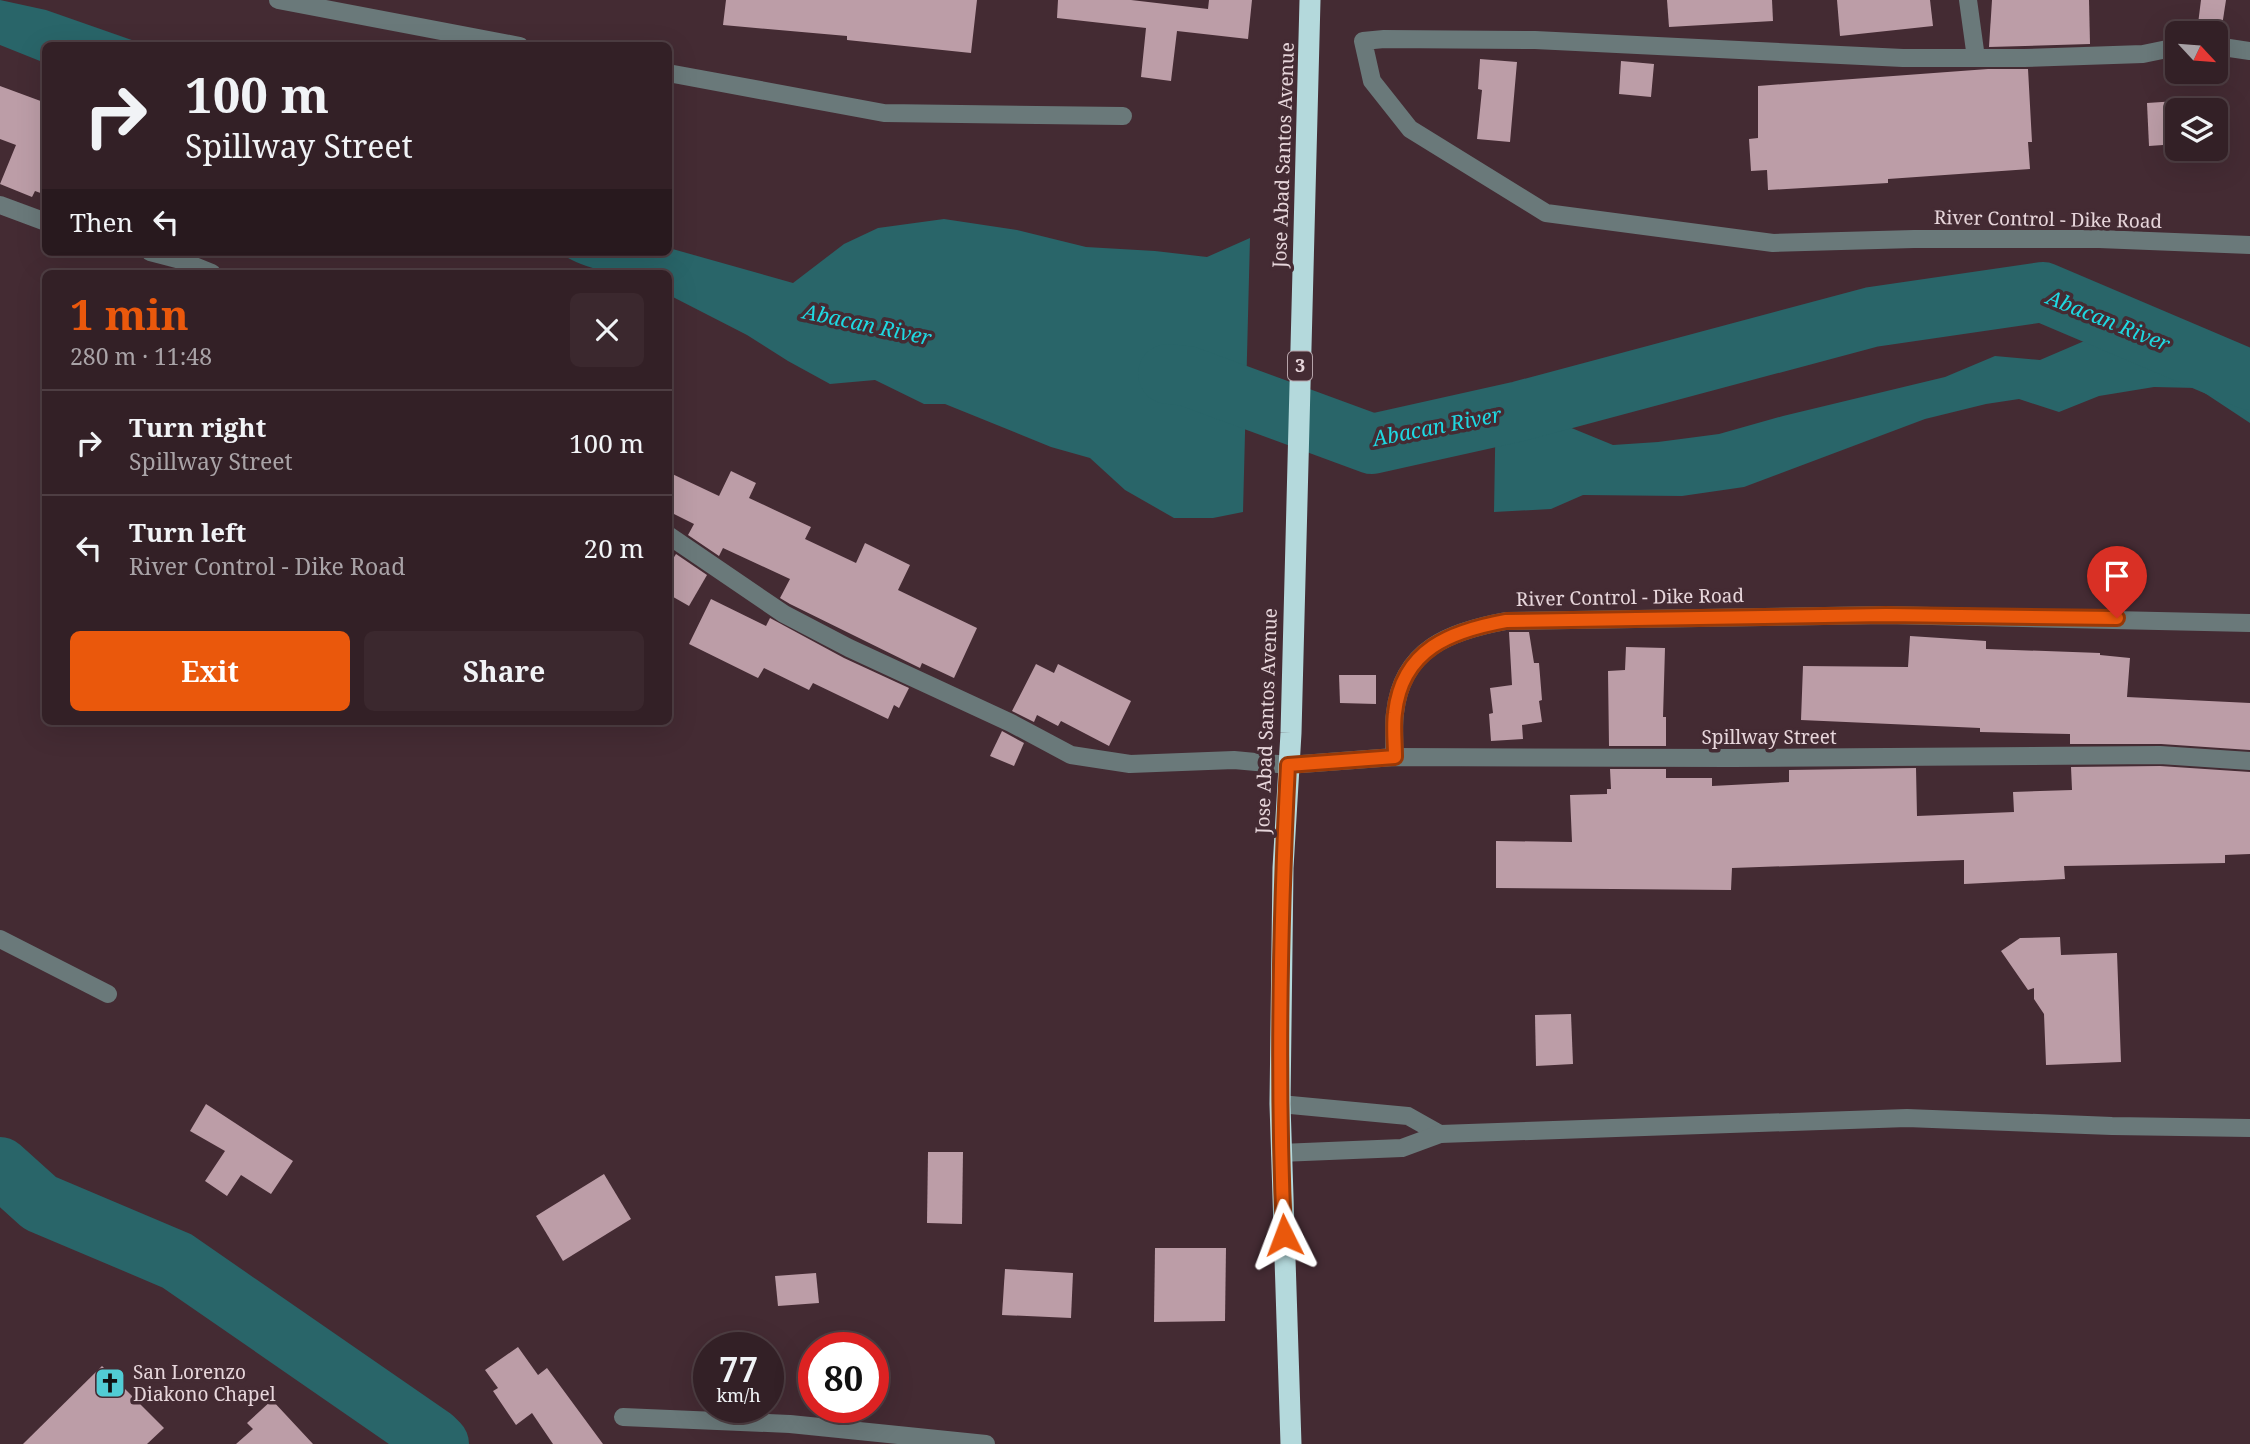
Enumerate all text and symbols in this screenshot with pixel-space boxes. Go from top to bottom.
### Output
north arrow [2165,21,2228,84]
map controls [2165,21,2228,161]
street label: Jose Abad Santos Avenue [1266,42,1300,269]
text: 100 m [185,61,329,127]
icon: right [70,70,161,161]
button: layers [2165,98,2228,161]
text: Spillway Street [185,124,413,167]
icon: left [147,203,185,241]
text: Then [70,204,133,240]
street label: River Control - Dike Road [1934,204,2163,234]
water label: Abacan River [2041,282,2175,358]
text: 1 min [70,285,189,342]
button: close [570,293,644,367]
water label: Abacan River [798,296,934,351]
text: 280 m · 11:48 [70,340,212,372]
road number: 3 [1288,352,1312,380]
water label: Abacan River [1368,400,1504,453]
text: Turn right [129,409,266,445]
icon: right [70,424,108,462]
text: 100 m [569,425,644,461]
text: Spillway Street [129,445,293,477]
text: Turn left [129,514,246,550]
icon: left [70,529,108,567]
text: 20 m [584,530,644,566]
pin [2087,546,2147,618]
text: River Control - Dike Road [129,550,405,582]
icon: arrive [2098,557,2136,595]
street label: River Control - Dike Road [1516,582,1745,612]
street label: Jose Abad Santos Avenue [1249,608,1283,835]
button: Exit [70,631,350,711]
button: Share [364,631,644,711]
street label: Spillway Street [1701,724,1837,750]
position arrow [1247,1198,1321,1272]
speed limit sign: 80 [798,1332,889,1423]
text: 77 [719,1345,758,1392]
place label: San Lorenzo Diakono Chapel [133,1359,276,1407]
church icon: San Lorenzo Diakono Chapel [93,1366,127,1400]
text: km/h [716,1383,761,1407]

